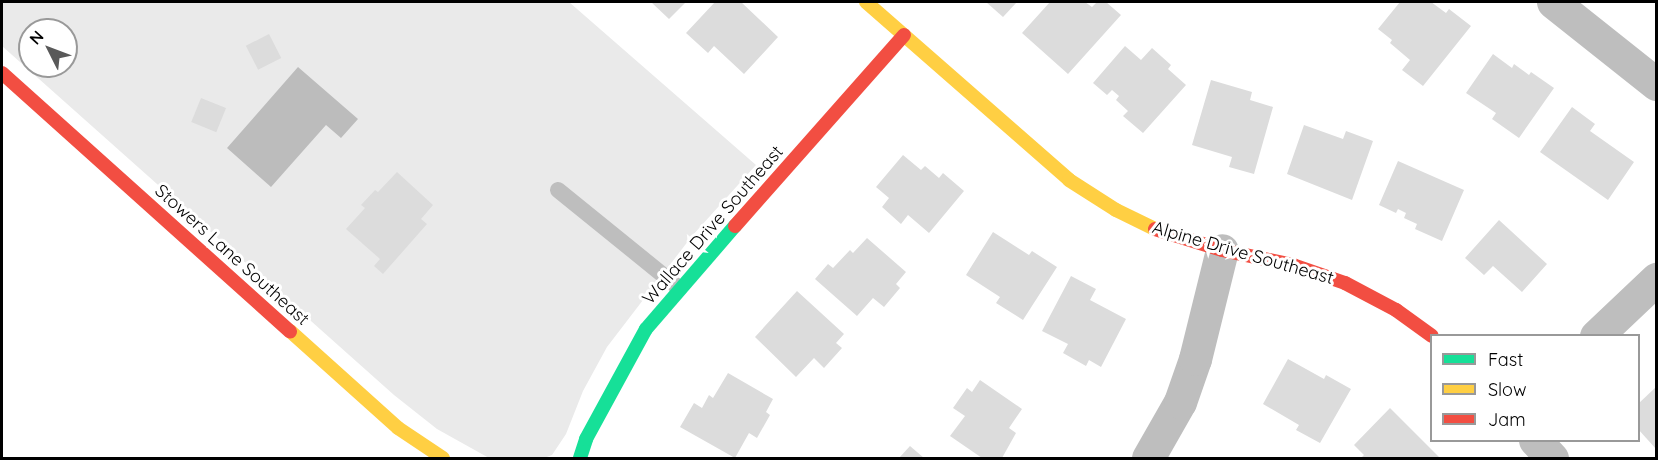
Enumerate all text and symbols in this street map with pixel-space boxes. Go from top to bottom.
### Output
north arrow [18,18,78,78]
text: N [25,26,47,48]
street label: Wallace Drive Southeast [638,141,788,309]
street label: Stowers Lane Southeast [150,180,314,330]
street label: Alpine Drive Southeast [1150,217,1336,289]
legend [1430,334,1640,442]
text: Fast [1488,348,1523,371]
text: Slow [1488,378,1526,401]
text: Jam [1488,408,1526,431]

